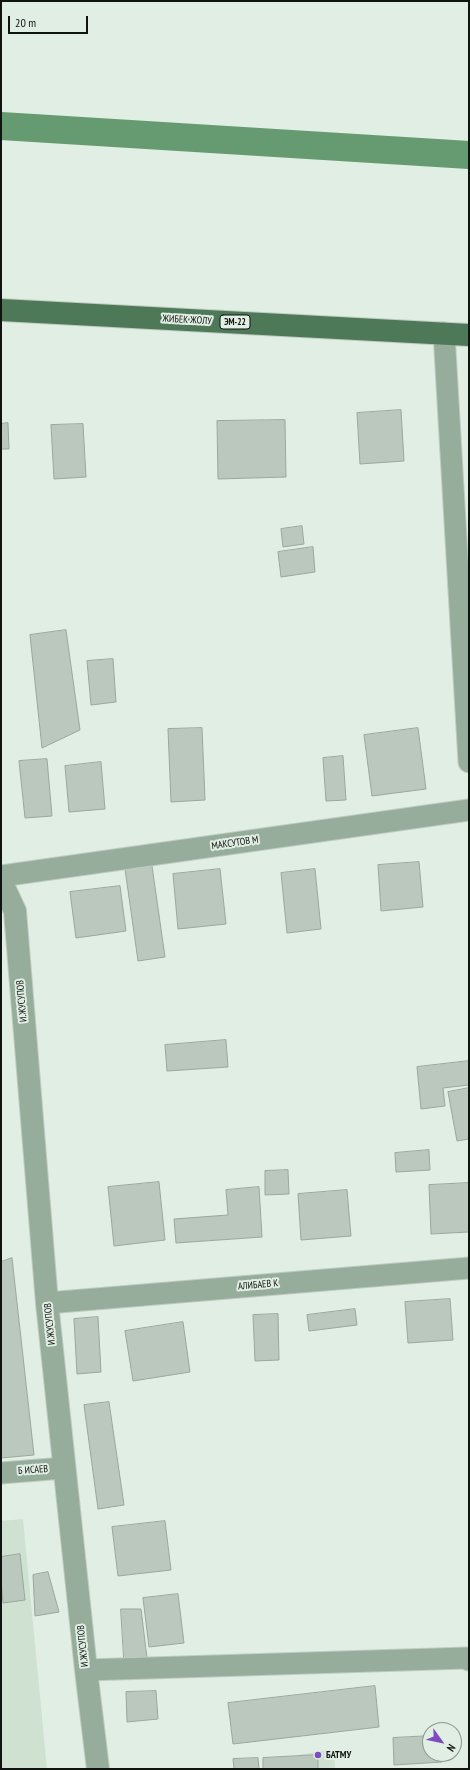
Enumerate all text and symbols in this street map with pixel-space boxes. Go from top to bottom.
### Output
scale bar [10,8,90,34]
text: 20 m [15,15,36,30]
street label: ЖИБЕК ЖОЛУ [162,313,212,327]
road number: ЭМ-22 [220,315,250,329]
street label: МАКСУТОВ М [211,834,259,852]
street label: И.ЖУСУПОВ [14,979,30,1023]
street label: АЛИБАЕВ К [237,1277,279,1293]
street label: И.ЖУСУПОВ [42,1302,58,1346]
street label: Б ИСАЕВ [18,1463,48,1477]
street label: И.ЖУСУПОВ [75,1624,91,1668]
north arrow [422,1722,462,1762]
text: N [444,1742,459,1754]
place label: БАТМУ [326,1749,351,1761]
marker: БАТМУ [313,1750,323,1760]

